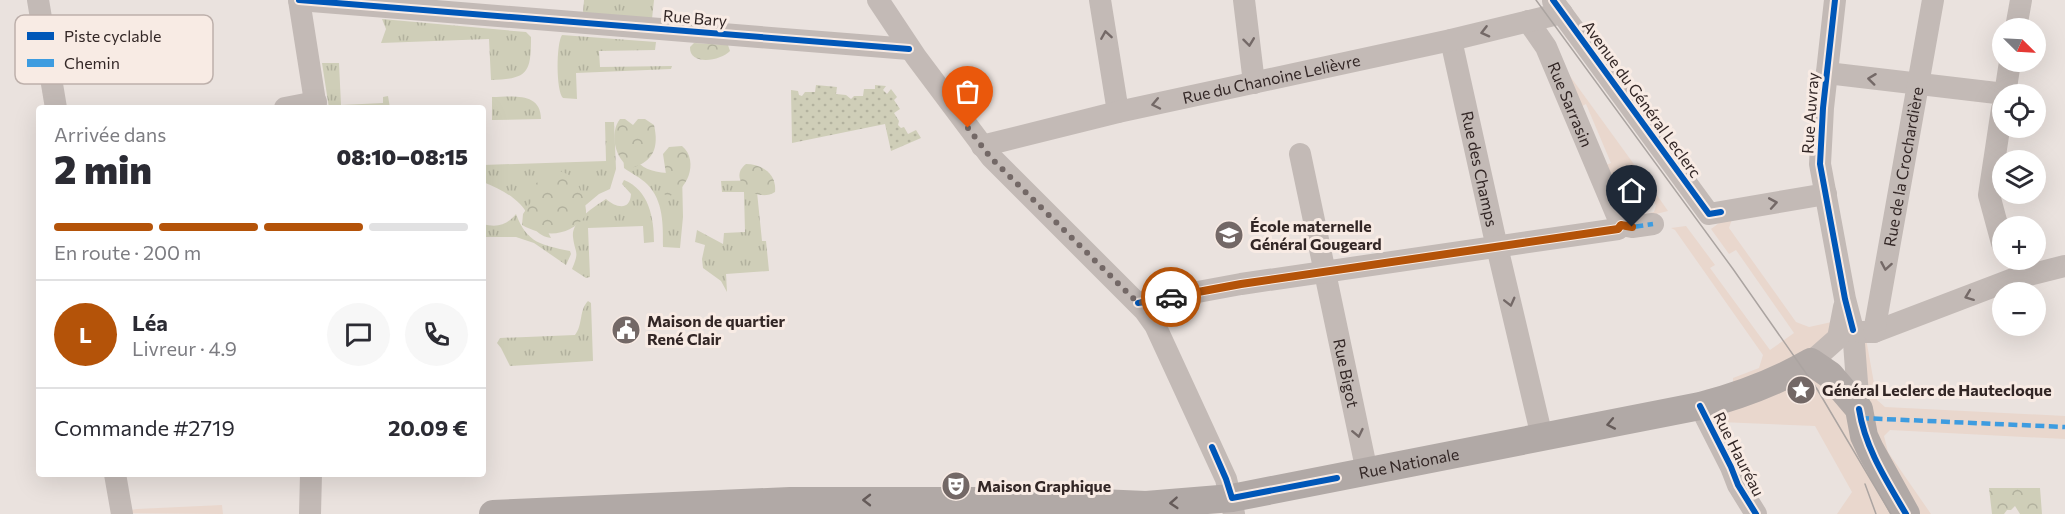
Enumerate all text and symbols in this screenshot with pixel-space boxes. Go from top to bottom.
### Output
street label: Rue Bary [662,5,728,30]
legend [15,15,213,84]
street label: Avenue du Général Leclerc [1579,17,1706,181]
north arrow [1992,18,2046,72]
map controls [1992,18,2046,336]
one-way arrow [1480,24,1490,37]
text: Piste cyclable [64,26,162,45]
one-way arrow [1100,30,1112,40]
one-way arrow [1242,37,1255,46]
street label: Rue du Chanoine Lelièvre [1181,50,1362,107]
text: Chemin [64,53,120,72]
street label: Rue Sarrasin [1544,59,1597,150]
pin [942,66,993,128]
street label: Rue Auvray [1797,72,1822,154]
one-way arrow [1868,73,1877,85]
icon: bag [951,75,984,108]
button: locate [1992,84,2046,138]
street label: Rue de la Crochardière [1879,85,1926,248]
one-way arrow [1151,97,1161,110]
street label: Rue des Champs [1458,109,1502,229]
text: Arrivée dans [54,122,166,146]
text: 08:10–08:15 [337,143,468,170]
text: 2 min [54,144,152,192]
button: layers [1992,150,2046,204]
pin [1606,165,1657,227]
icon: home [1615,174,1648,207]
one-way arrow [1768,197,1778,210]
place label: École maternelle Général Gougeard [1250,216,1382,253]
button: + [1992,216,2046,270]
school or university icon: École maternelle Général Gougeard [1213,219,1245,251]
text: En route · 200 m [54,240,201,264]
one-way arrow [1880,261,1892,270]
courier [1141,267,1201,327]
icon: car [1155,281,1188,314]
button: − [1992,282,2046,336]
one-way arrow [1964,288,1975,301]
one-way arrow [1503,297,1516,307]
button: chat [327,303,390,366]
button: phone [405,303,468,366]
text: Léa [132,309,168,336]
place label: Maison de quartier René Clair [647,311,786,348]
public building icon: Maison de quartier René Clair [610,314,642,346]
text: L [79,321,92,348]
text: Livreur · 4.9 [132,336,237,360]
street label: Rue Bigot [1330,337,1363,410]
place icon: Général Leclerc de Hautecloque [1785,374,1817,406]
place label: Général Leclerc de Hautecloque [1822,380,2052,399]
street label: Rue Hauréau [1710,408,1769,499]
text: Commande #2719 [54,414,235,441]
text: 20.09 € [388,414,468,441]
one-way arrow [1606,417,1616,430]
one-way arrow [1351,427,1364,437]
street label: Rue Nationale [1357,444,1461,482]
theatre icon: Maison Graphique [940,470,972,502]
place label: Maison Graphique [977,476,1111,495]
one-way arrow [863,494,872,507]
one-way arrow [1169,496,1178,509]

